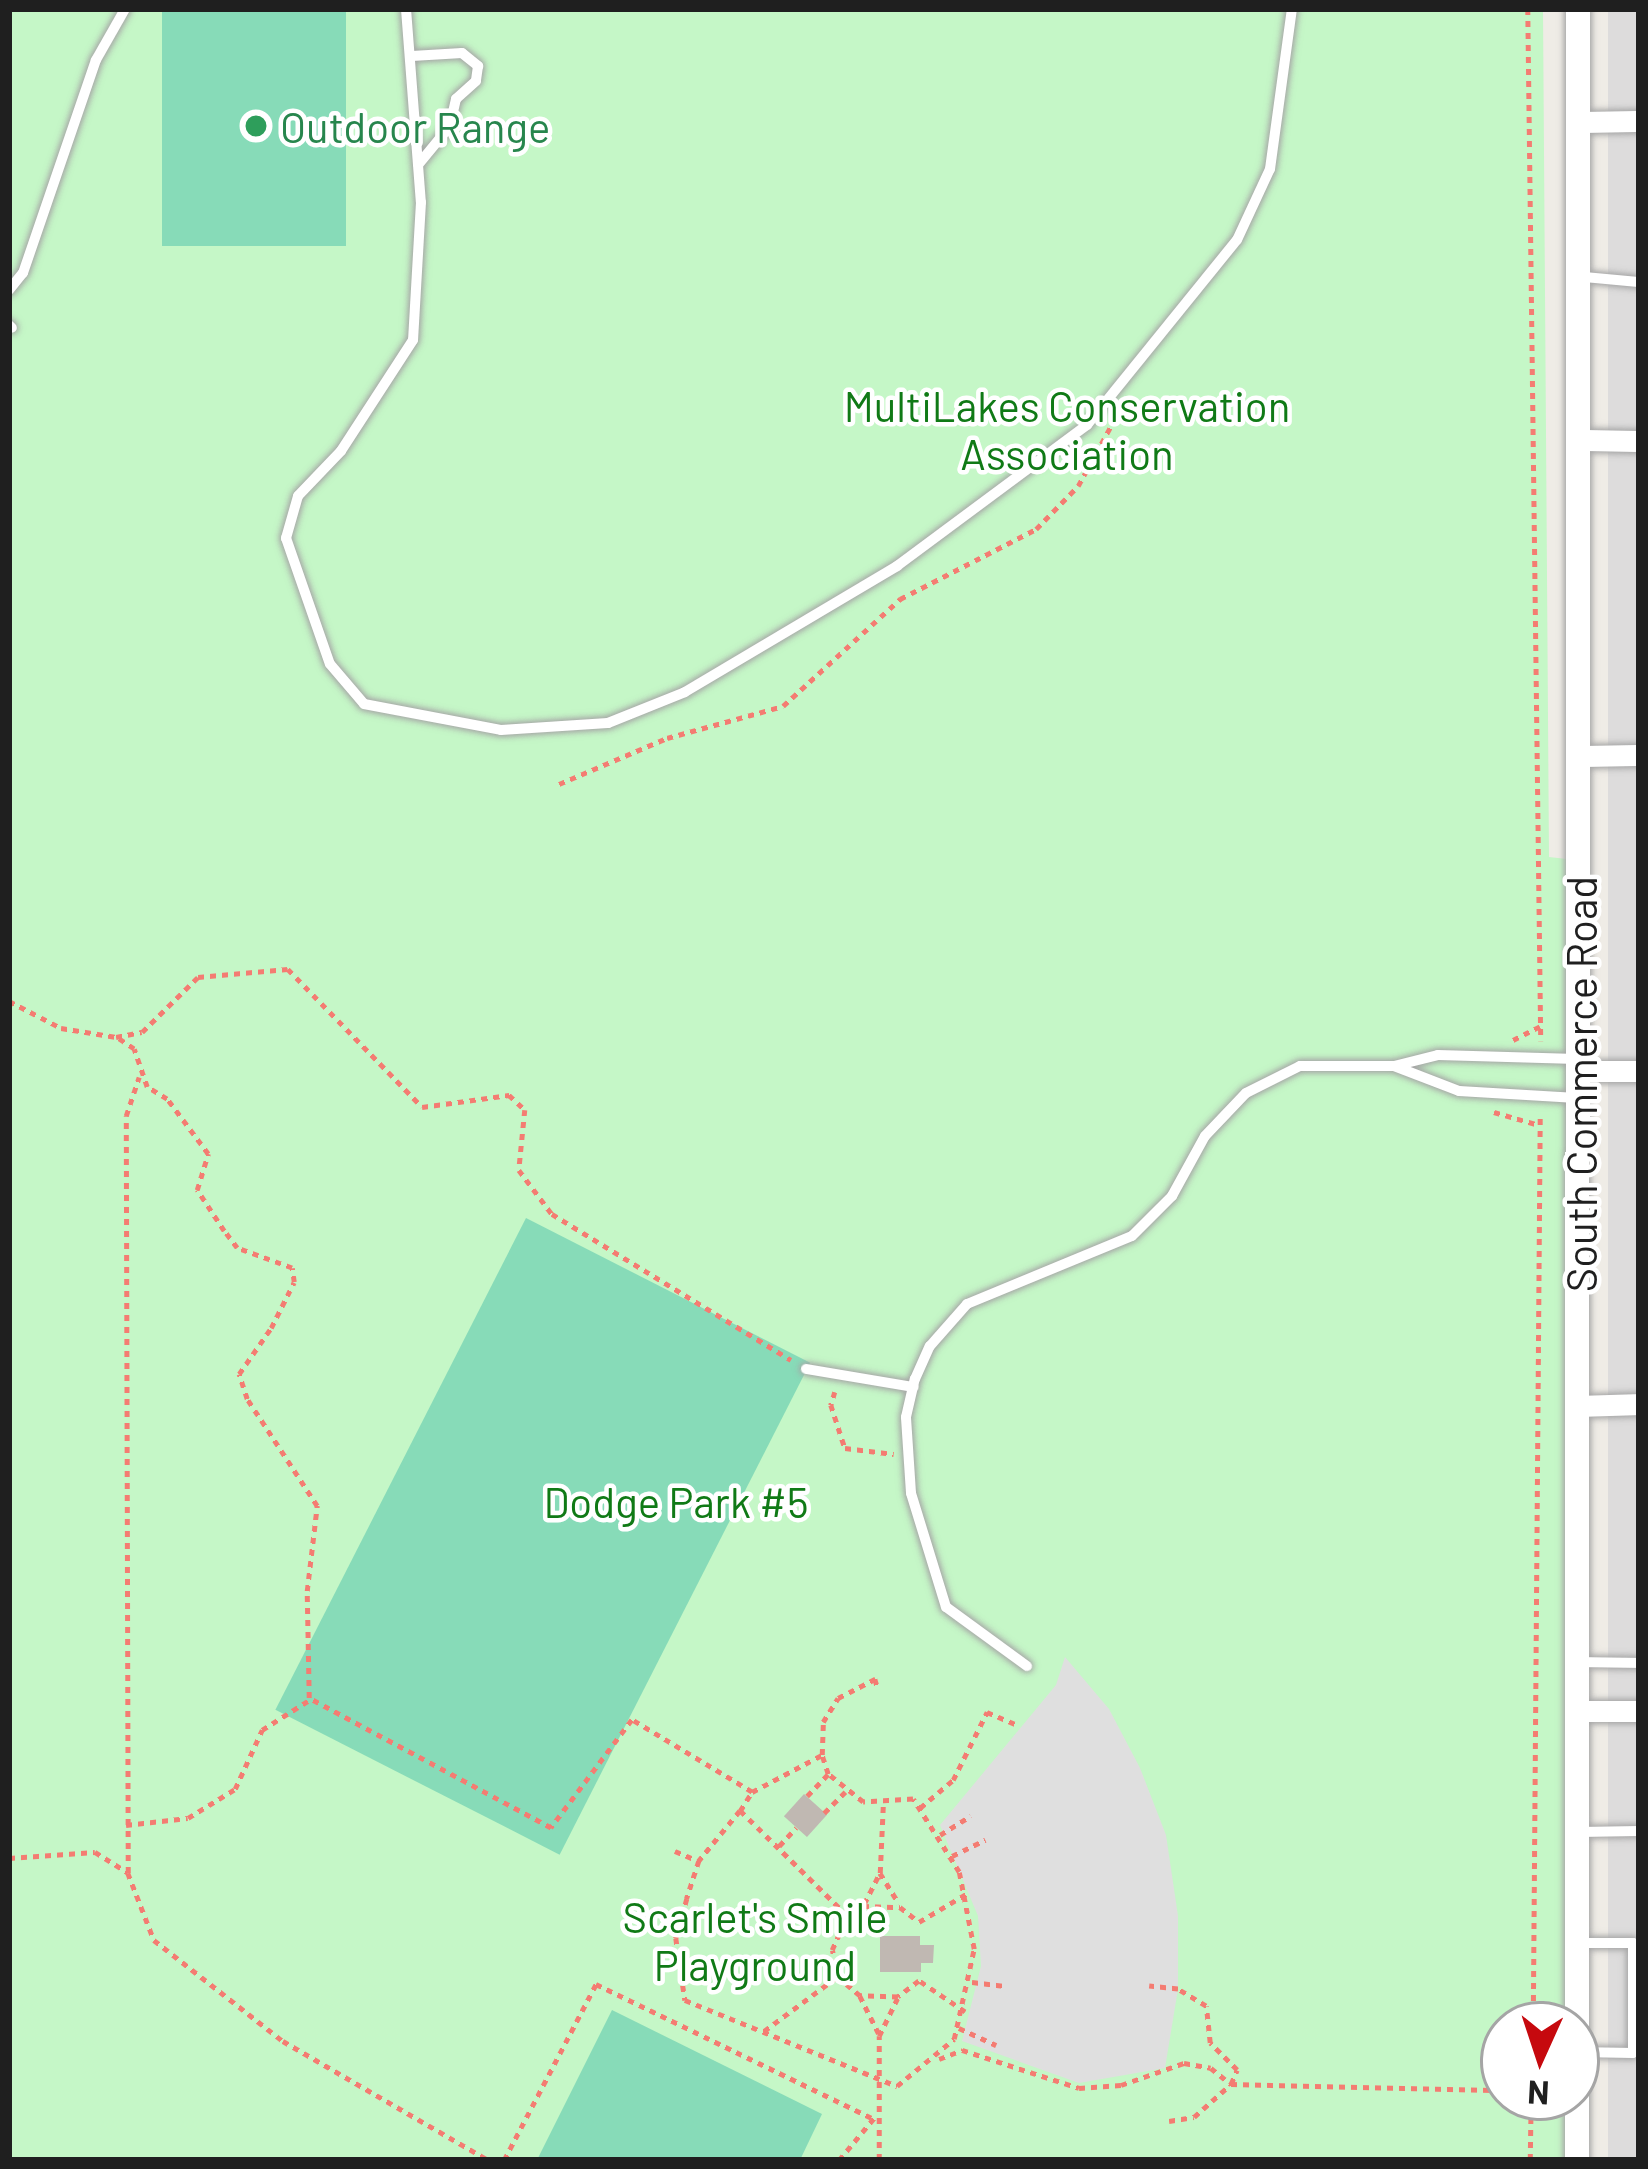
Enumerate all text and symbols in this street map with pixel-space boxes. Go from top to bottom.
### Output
place label: Outdoor Range [280,101,550,151]
marker: Outdoor Range [243,113,269,139]
park label: MultiLakes Conservation Association [844,380,1290,478]
street label: South Commerce Road [1555,876,1605,1292]
park label: Dodge Park #5 [543,1476,809,1526]
park label: Scarlet's Smile Playground [622,1891,888,1990]
north arrow [1480,2001,1600,2121]
text: N [1526,2073,1550,2115]

